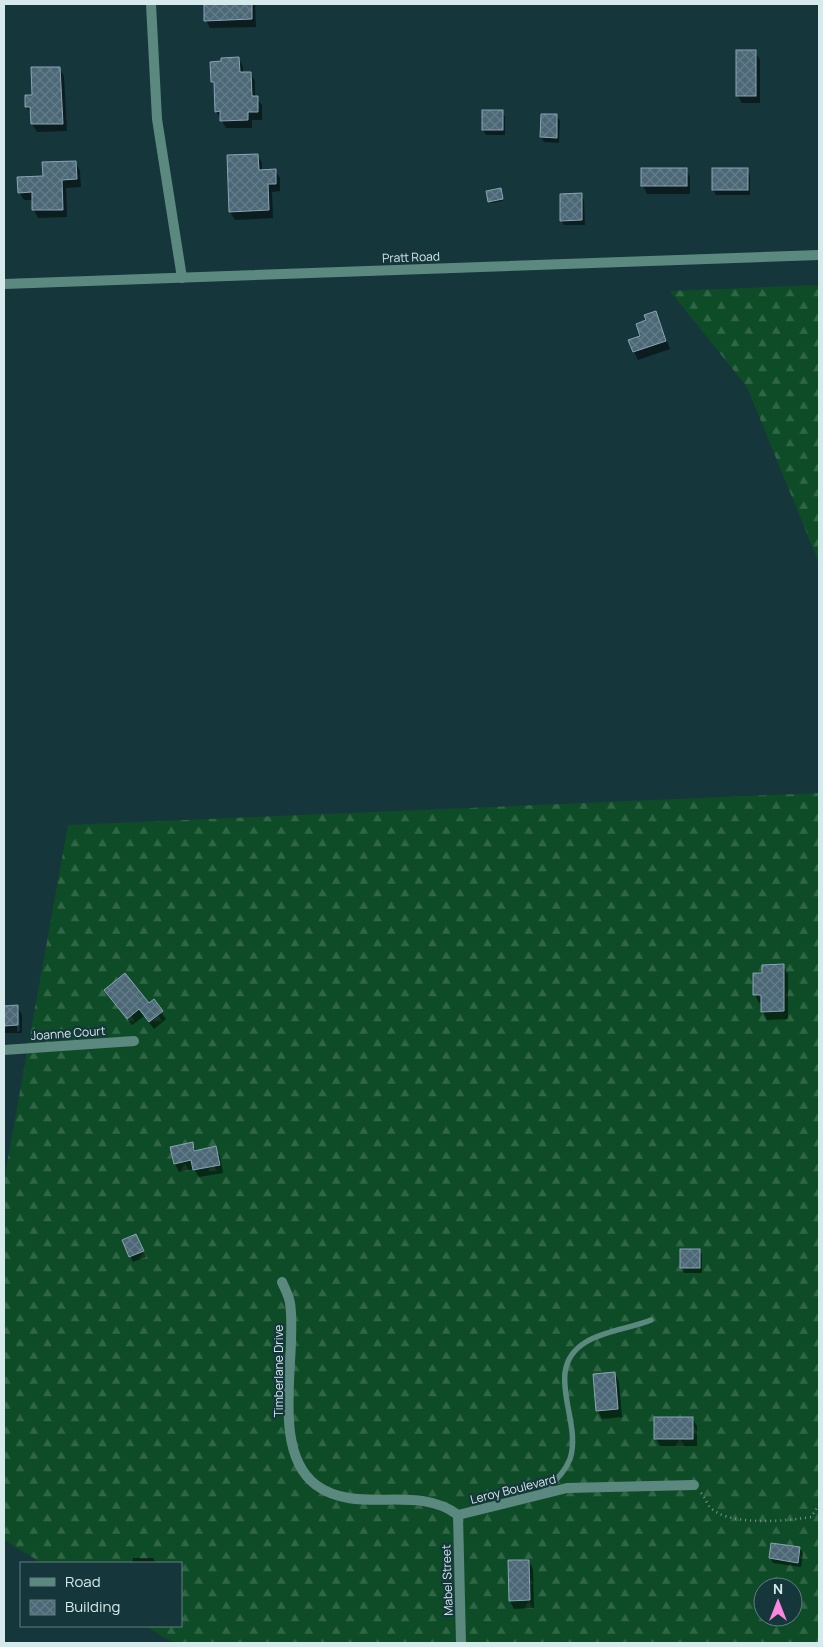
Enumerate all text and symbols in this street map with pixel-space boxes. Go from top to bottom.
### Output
street label: Pratt Road [382,247,440,267]
street label: Joanne Court [30,1022,106,1044]
street label: Timberlane Drive [270,1325,287,1417]
street label: Leroy Boulevard [468,1470,558,1508]
street label: Mabel Street [437,1544,457,1616]
legend [20,1562,182,1627]
text: Road [65,1571,101,1592]
north arrow [753,1577,803,1627]
text: N [773,1579,783,1598]
text: Building [65,1596,120,1617]

